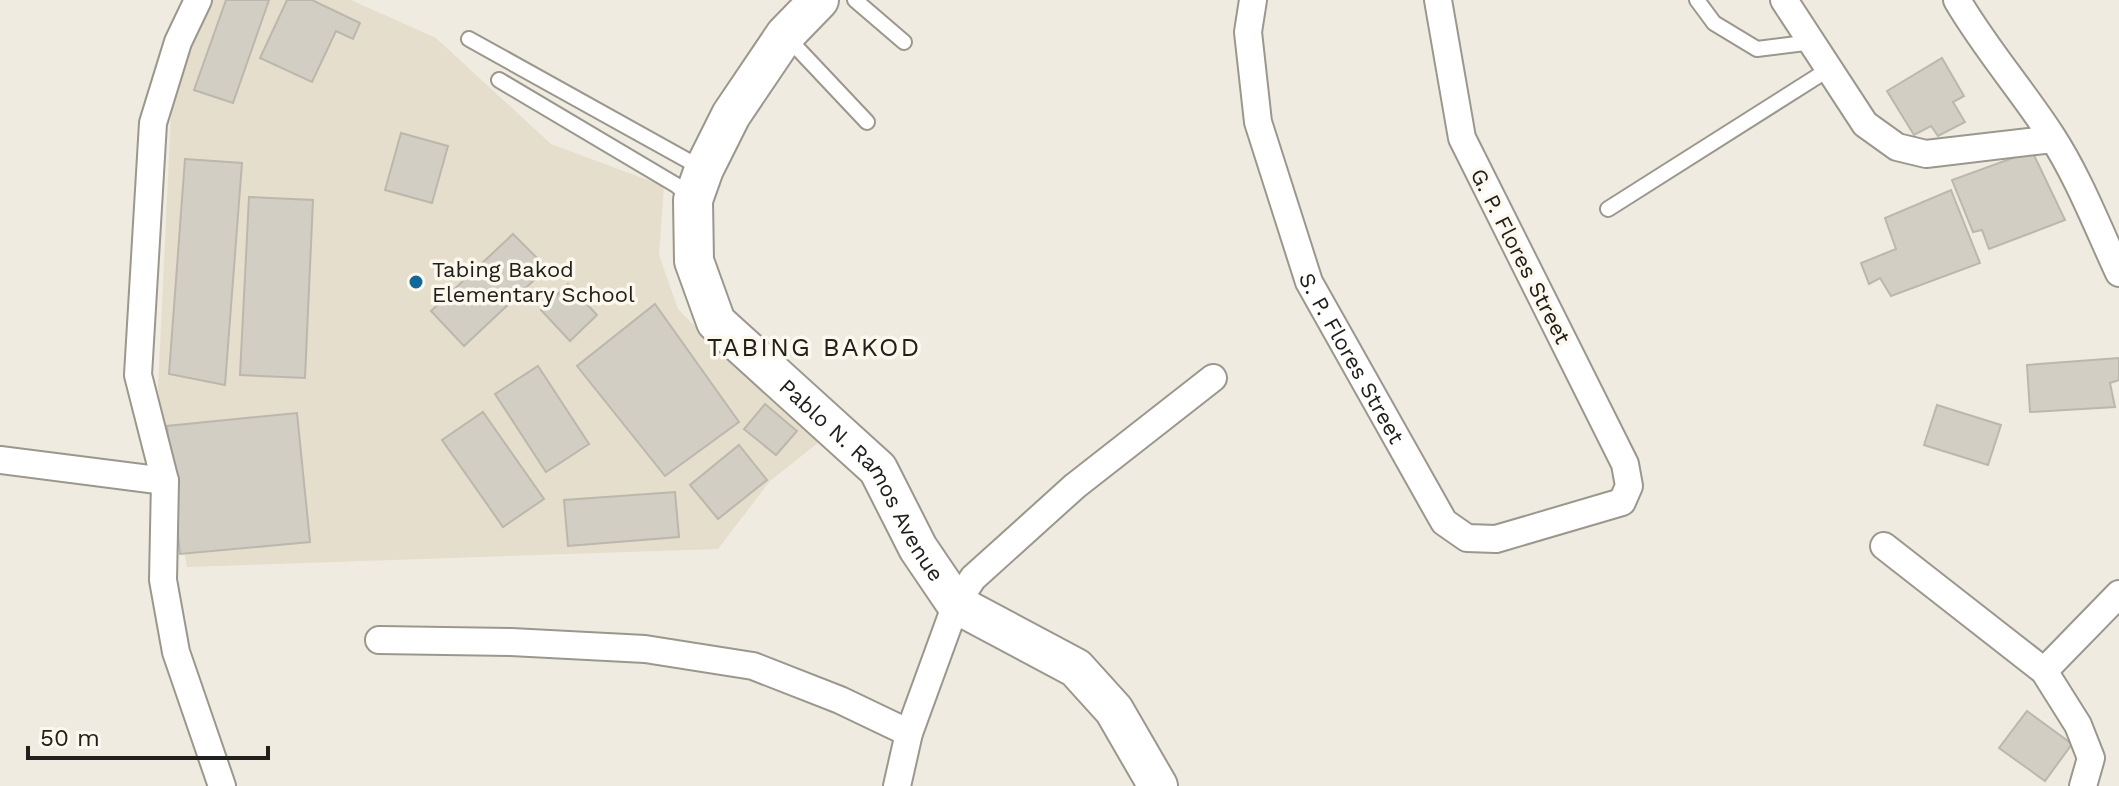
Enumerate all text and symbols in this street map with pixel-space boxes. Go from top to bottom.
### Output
street label: G. P. Flores Street [1466,164,1576,348]
place label: Tabing Bakod Elementary School [432,257,635,307]
street label: S. P. Flores Street [1294,270,1409,448]
marker: Tabing Bakod Elementary School [407,273,425,291]
district label: TABING BAKOD [707,332,921,362]
street label: Pablo N. Ramos Avenue [774,374,949,586]
scale bar [28,710,268,760]
text: 50 m [40,724,100,752]

